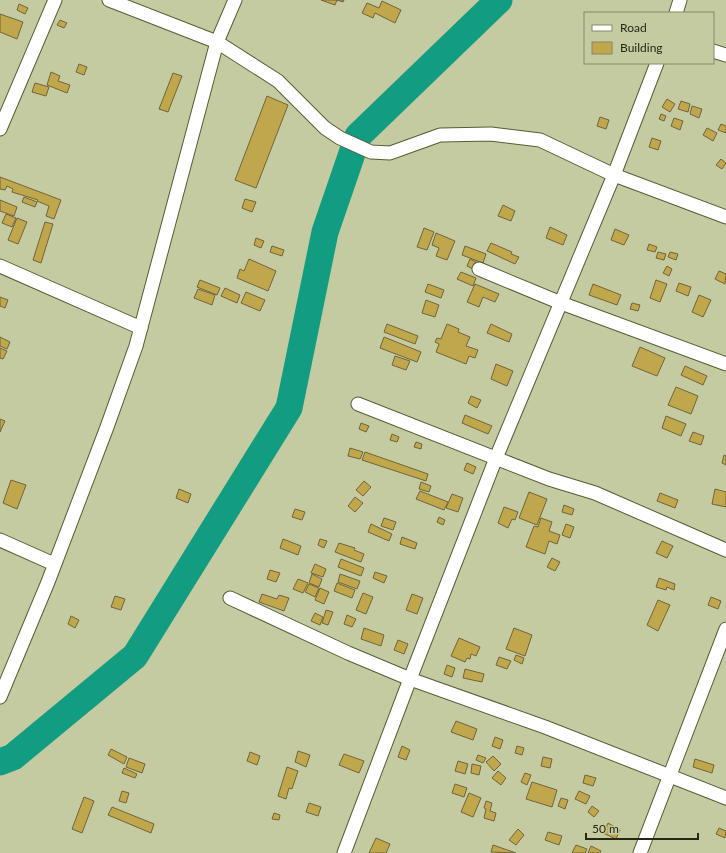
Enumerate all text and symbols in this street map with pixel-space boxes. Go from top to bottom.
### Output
legend [584,12,714,64]
text: Road [620,20,647,35]
text: Building [620,40,663,55]
scale bar [586,815,698,841]
text: 50 m [592,821,619,836]

